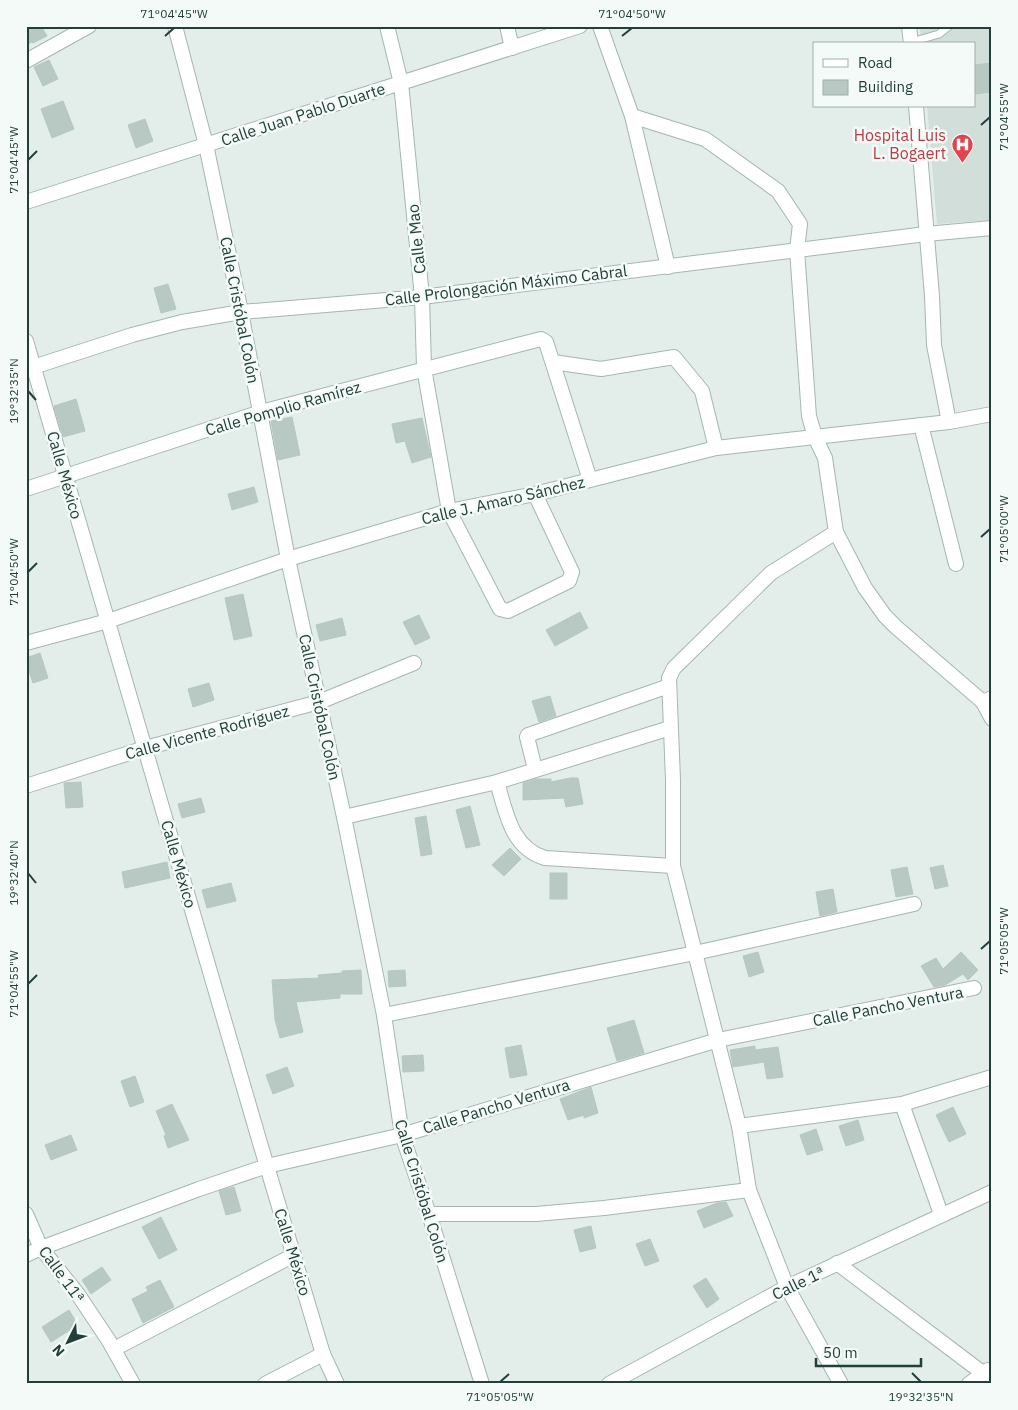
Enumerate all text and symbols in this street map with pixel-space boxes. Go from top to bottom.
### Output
text: 71°04'45"W [140,6,208,21]
text: 71°04'50"W [598,6,666,21]
legend [813,42,976,108]
text: Road [858,53,893,72]
text: Building [858,77,913,96]
street label: Calle Juan Pablo Duarte [218,78,388,150]
text: 71°04'55"W [996,83,1011,151]
place label: Hospital Luis L. Bogaert [854,125,946,163]
text: 71°04'45"W [6,126,21,194]
hospital icon: Hospital Luis L. Bogaert [950,132,974,163]
street label: Calle Mao [402,203,430,275]
street label: Calle Cristóbal Colón [216,235,264,385]
street label: Calle Prolongación Máximo Cabral [384,260,628,310]
text: 19°32'35"N [6,358,21,424]
street label: Calle Pomplio Ramírez [203,376,363,440]
street label: Calle México [43,429,87,521]
street label: Calle J. Amaro Sánchez [419,471,587,529]
text: 71°05'00"W [996,495,1011,563]
text: 71°04'50"W [6,538,21,606]
street label: Calle Cristóbal Colón [295,632,345,782]
street label: Calle Vicente Rodríguez [123,700,291,764]
street label: Calle México [157,818,201,910]
text: 19°32'40"N [6,840,21,906]
text: 71°05'05"W [996,907,1011,975]
text: 71°04'55"W [6,950,21,1018]
street label: Calle Pancho Ventura [811,982,965,1030]
street label: Calle Pancho Ventura [420,1074,572,1138]
street label: Calle Cristóbal Colón [391,1117,453,1265]
street label: Calle México [270,1206,316,1298]
street label: Calle 11ª [35,1242,89,1306]
street label: Calle 1ª [769,1262,827,1304]
north arrow [42,1318,92,1368]
scale bar [816,1335,920,1367]
text: N [48,1341,68,1360]
text: 50 m [823,1343,858,1362]
text: 71°05'05"W [466,1389,534,1404]
text: 19°32'35"N [888,1389,954,1404]

